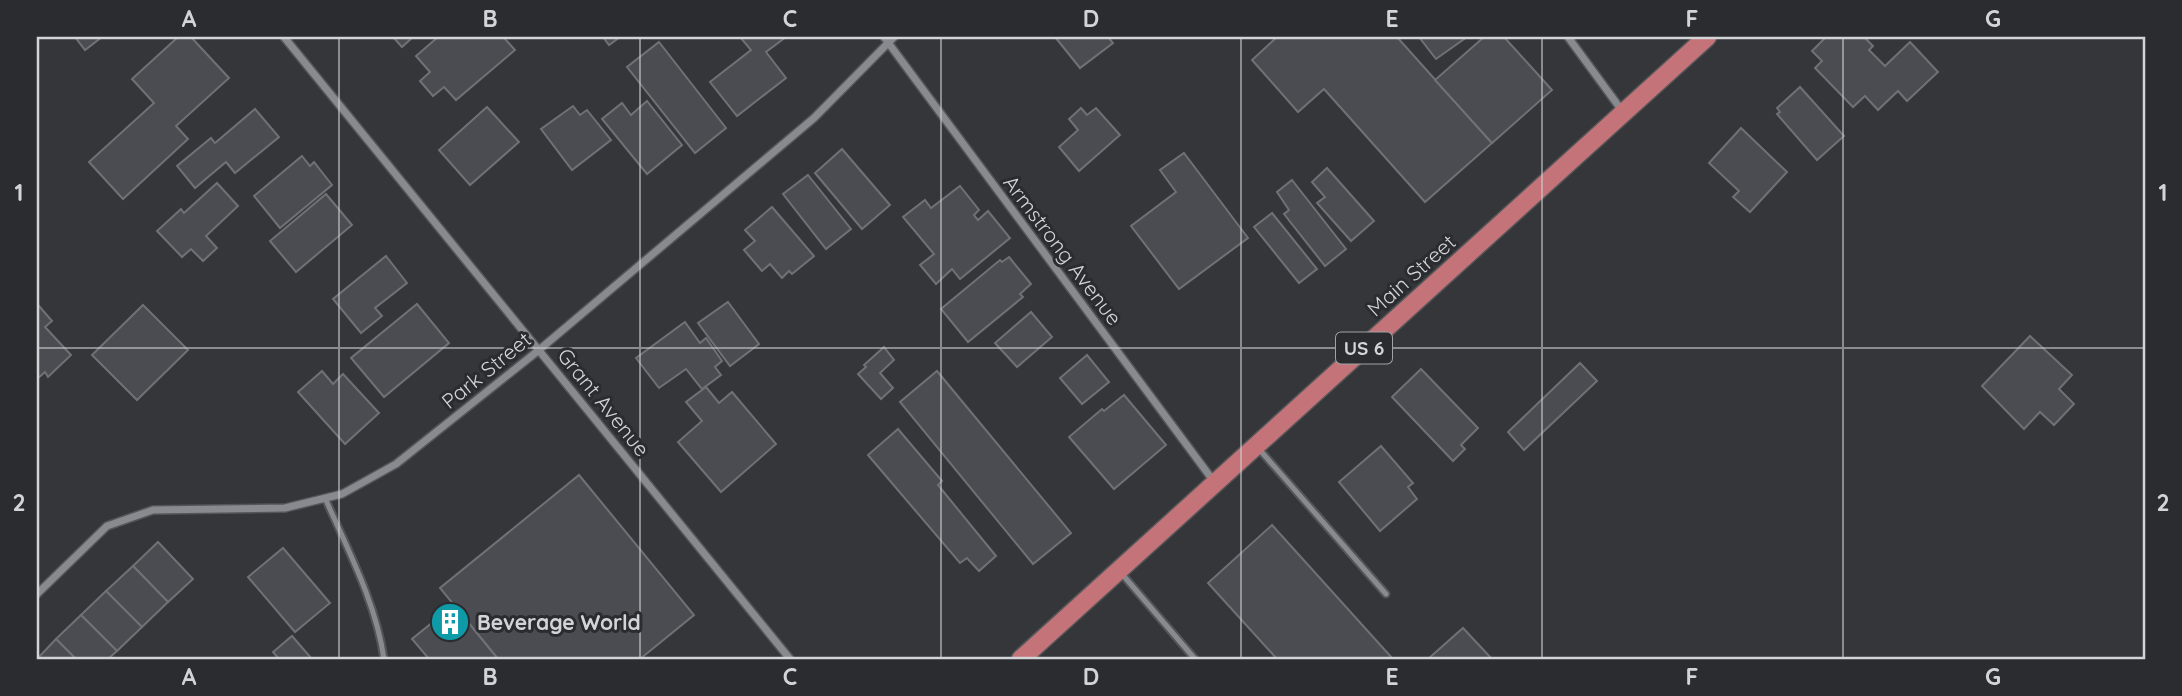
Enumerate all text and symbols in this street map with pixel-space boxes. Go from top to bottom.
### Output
text: A [182,4,197,33]
text: B [482,4,498,33]
text: C [783,4,797,33]
text: D [1083,4,1099,33]
text: E [1385,4,1399,33]
text: F [1686,4,1698,33]
text: G [1985,4,2001,33]
street label: Armstrong Avenue [998,170,1128,330]
text: 1 [15,178,23,207]
text: 1 [2159,178,2167,207]
street label: Main Street [1361,229,1461,321]
street label: Park Street [436,326,536,414]
road number: US 6 [1336,332,1392,364]
street label: Grant Avenue [552,343,656,461]
text: 2 [12,488,26,517]
text: 2 [2156,488,2170,517]
building icon: Beverage World [429,601,471,643]
place label: Beverage World [477,609,641,635]
text: A [182,662,197,691]
text: B [482,662,498,691]
text: C [783,662,797,691]
text: D [1083,662,1099,691]
text: E [1385,662,1399,691]
text: F [1686,662,1698,691]
text: G [1985,662,2001,691]

